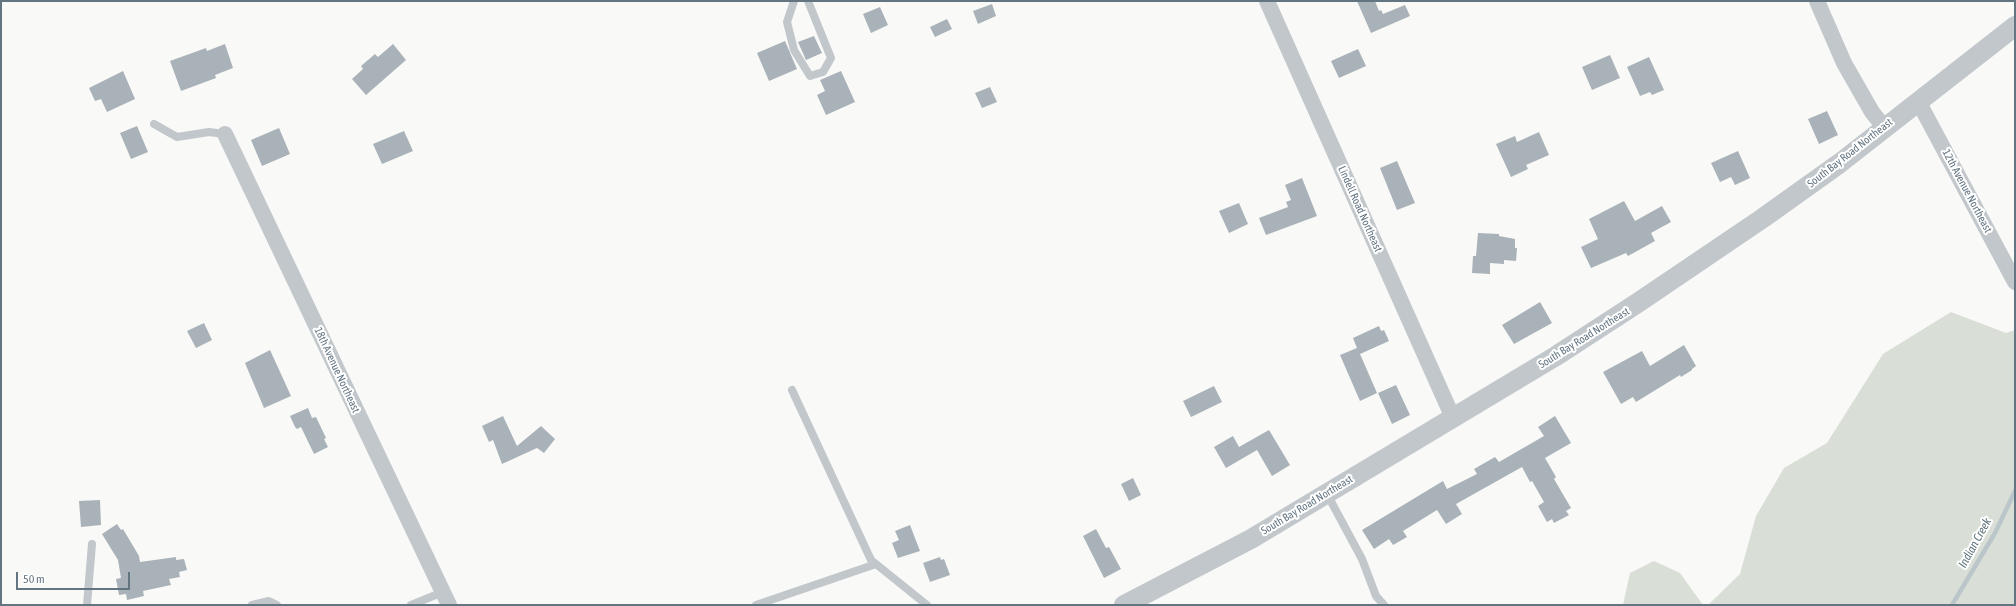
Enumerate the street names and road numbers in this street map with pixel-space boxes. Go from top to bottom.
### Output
street label: South Bay Road Northeast [1805,116,1895,190]
street label: 12th Avenue Northeast [1939,147,1995,235]
street label: Lindell Road Northeast [1335,164,1385,254]
street label: South Bay Road Northeast [1536,305,1632,371]
street label: 18th Avenue Northeast [311,325,363,415]
street label: South Bay Road Northeast [1259,472,1355,538]

